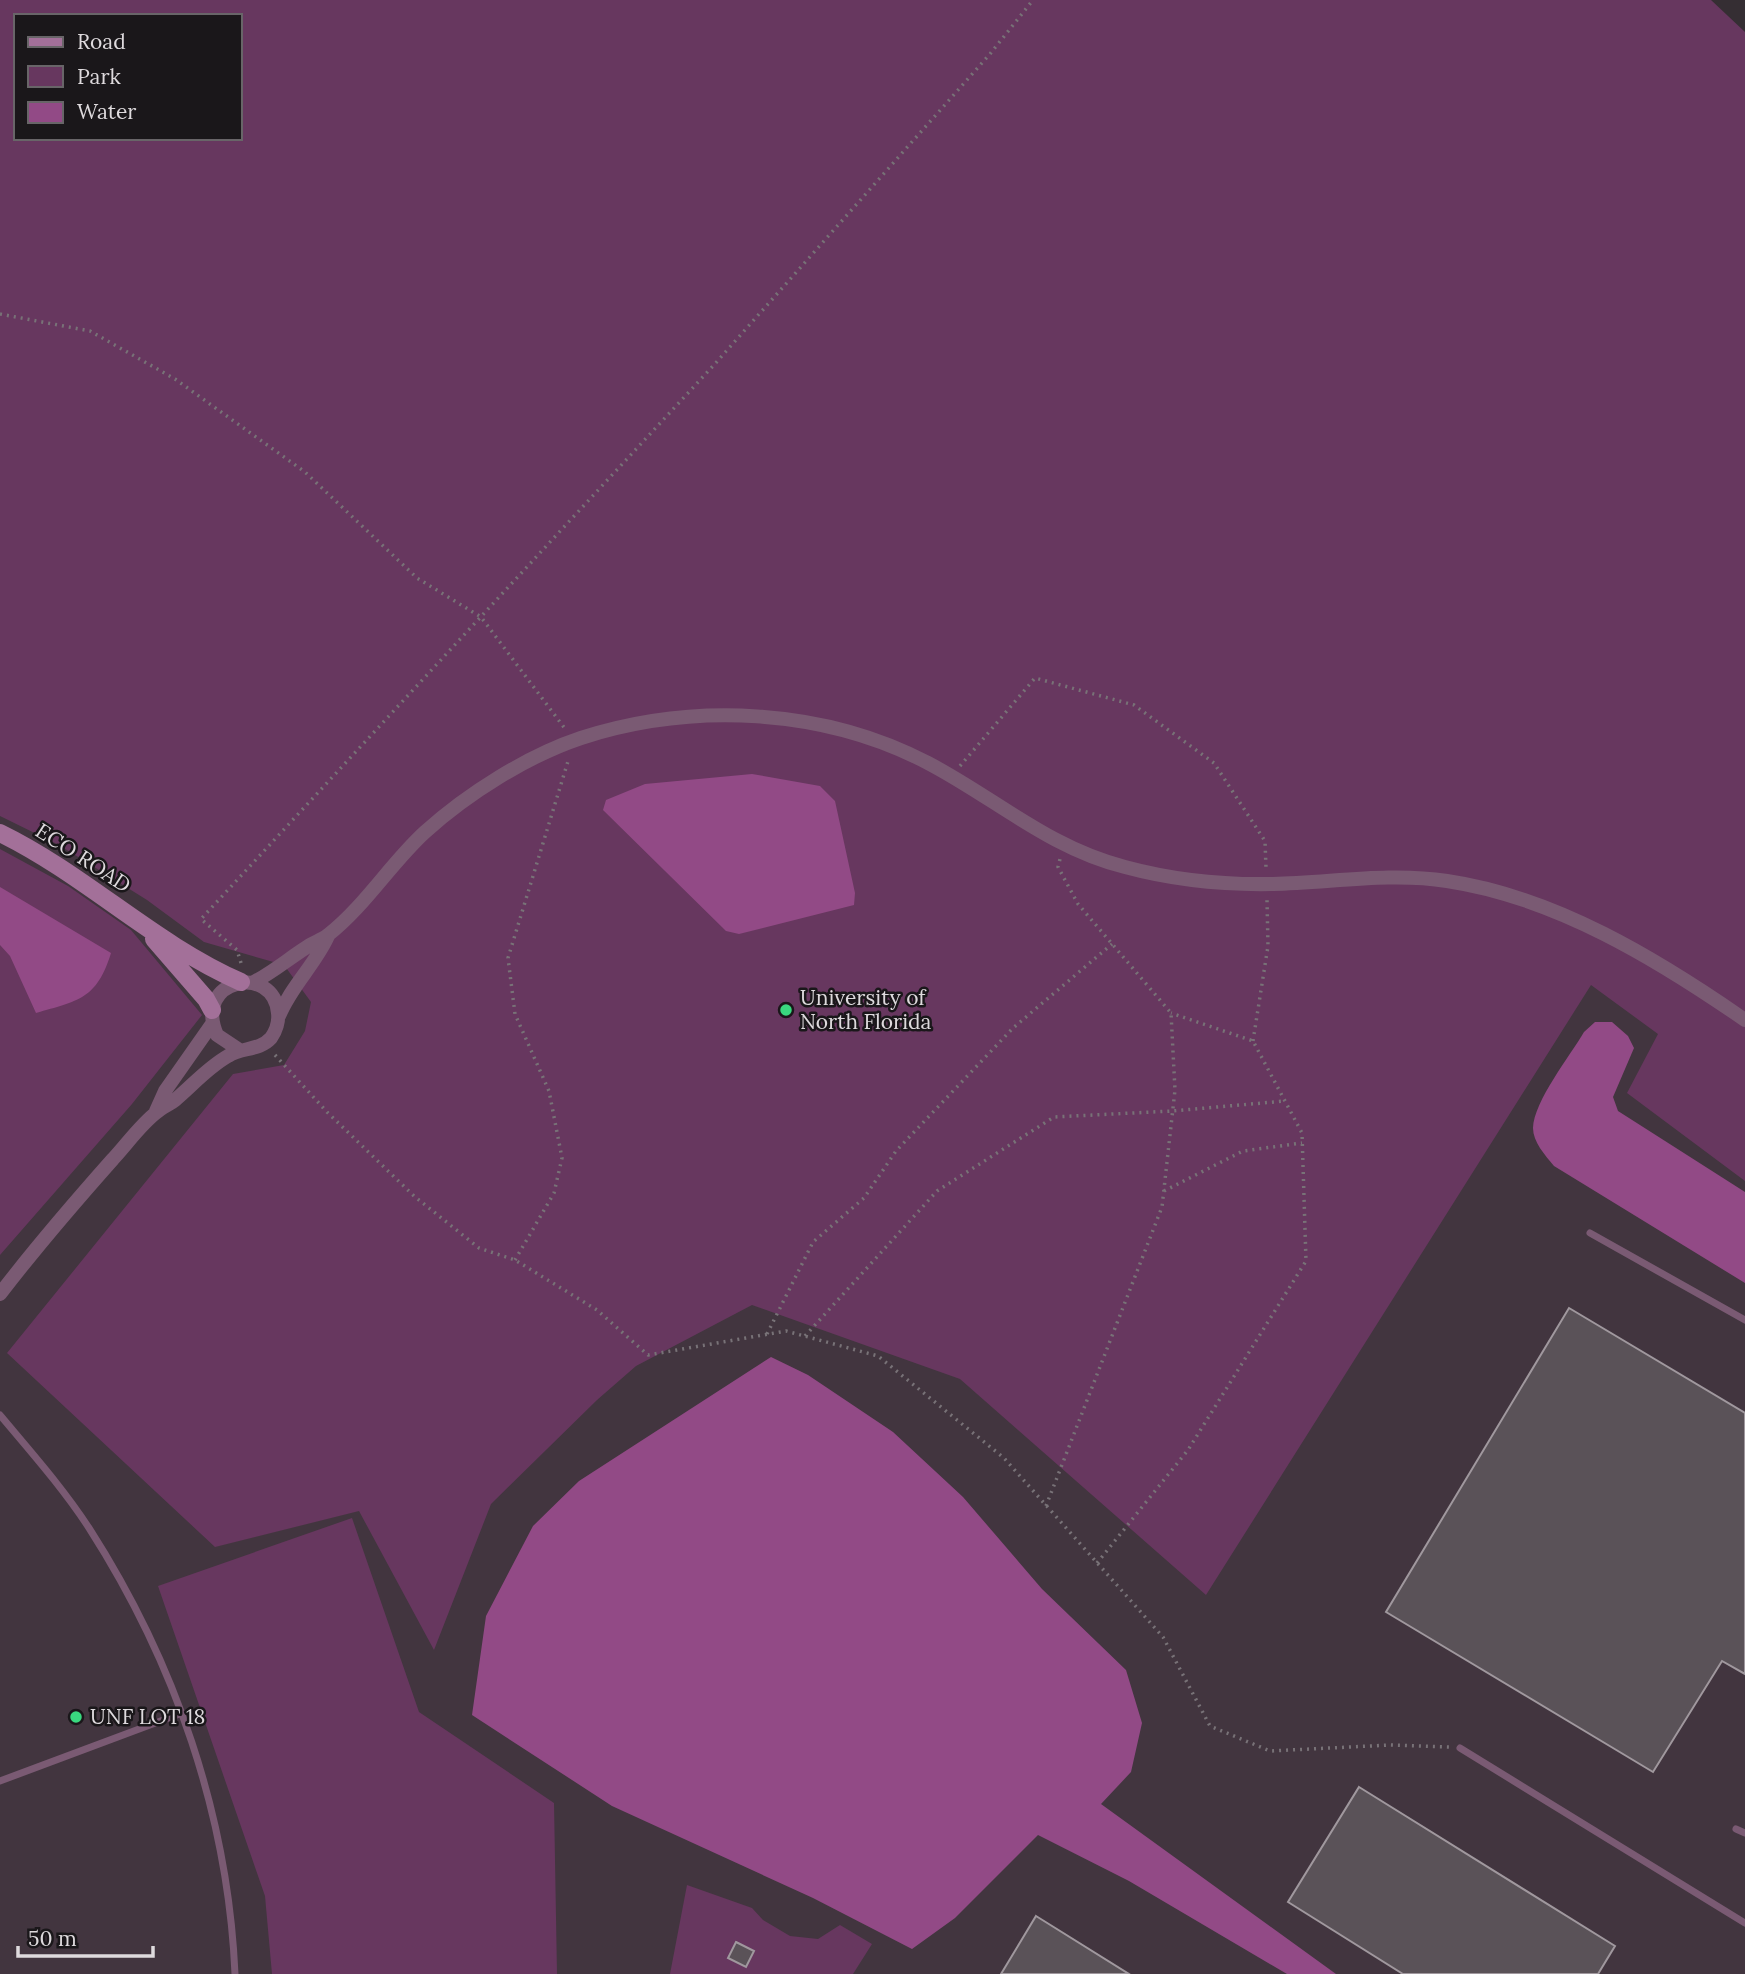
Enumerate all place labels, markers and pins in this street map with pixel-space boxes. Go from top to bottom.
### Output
place label: University of North Florida [800,984,932,1035]
marker: University of North Florida [778,1002,794,1018]
place label: UNF LOT 18 [90,1703,205,1730]
marker: UNF LOT 18 [68,1709,84,1725]

